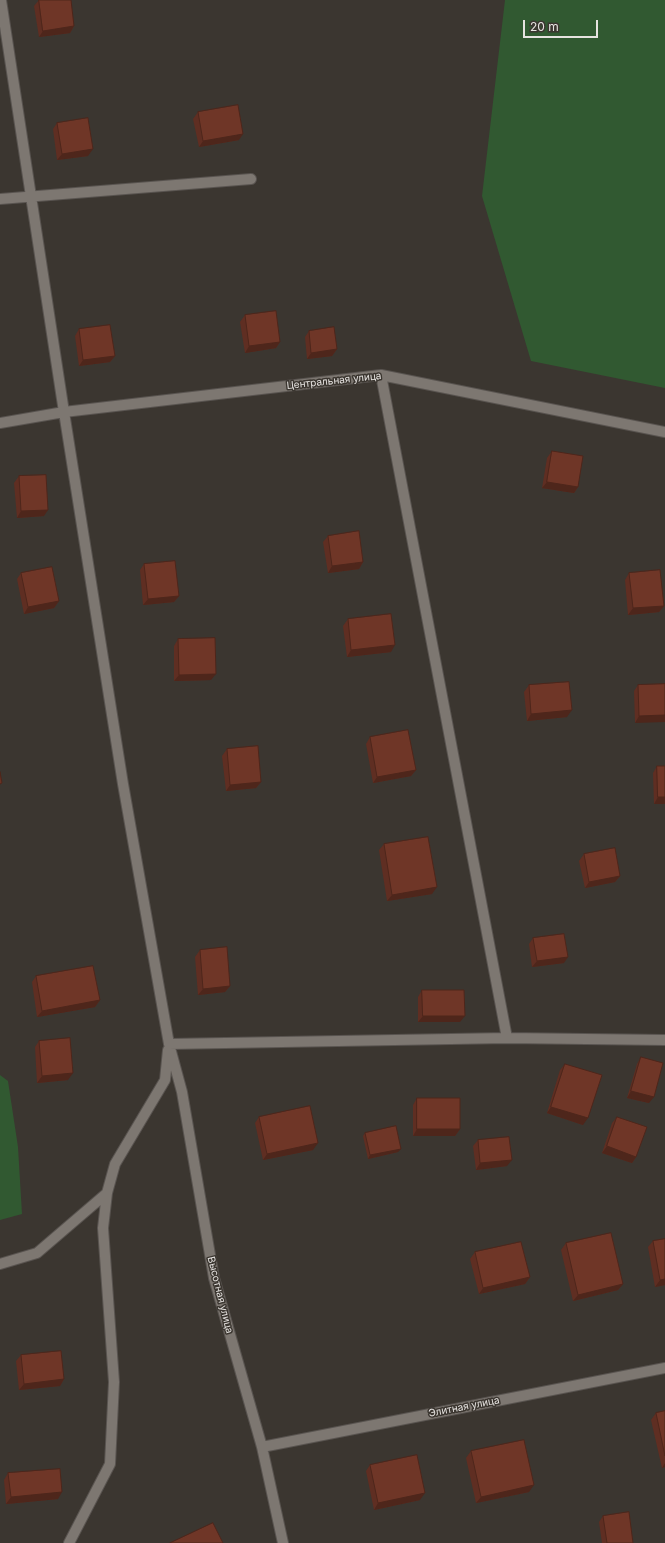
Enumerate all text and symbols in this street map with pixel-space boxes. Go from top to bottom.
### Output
scale bar [525,12,600,38]
text: 20 m [530,19,559,34]
street label: Центральная улица [286,370,382,392]
street label: Высотная улица [205,1255,235,1335]
street label: Элитная улица [427,1394,501,1420]

